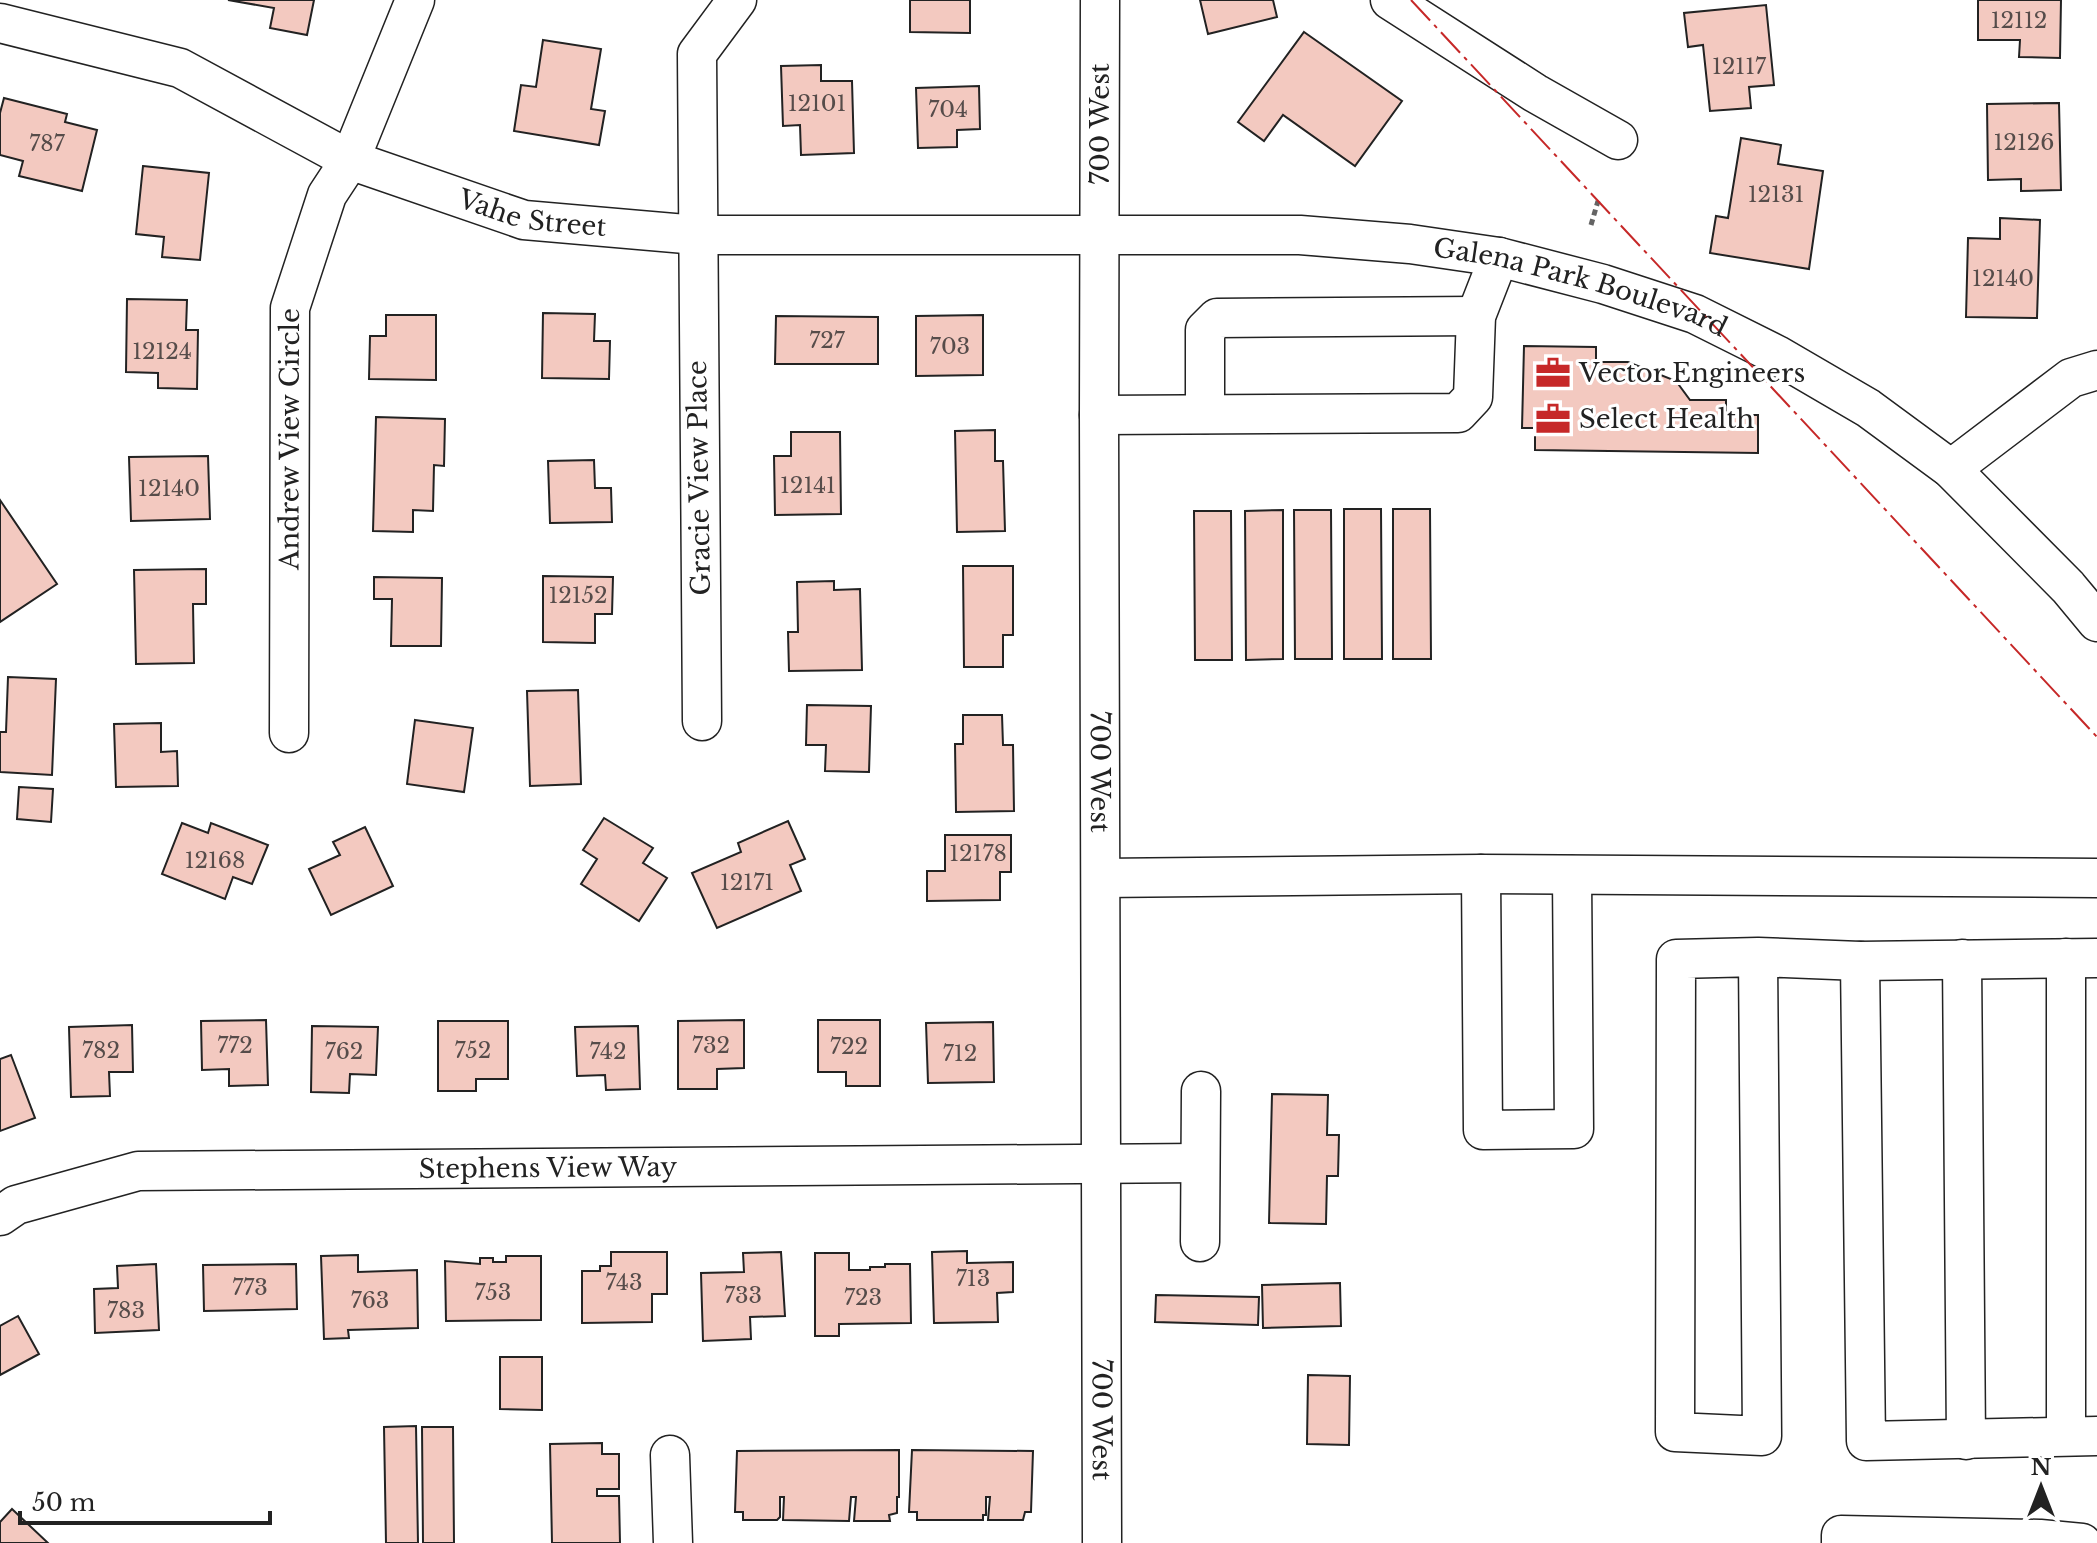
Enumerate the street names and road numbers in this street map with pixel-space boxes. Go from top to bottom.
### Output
street label: 700 West [1084,63,1116,185]
street label: Vahe Street [453,182,608,243]
street label: Galena Park Boulevard [1431,232,1733,344]
street label: Andrew View Circle [273,308,306,571]
street label: Gracie View Place [681,360,717,596]
street label: 700 West [1084,711,1116,833]
street label: Stephens View Way [419,1151,678,1185]
street label: 700 West [1086,1359,1118,1481]

